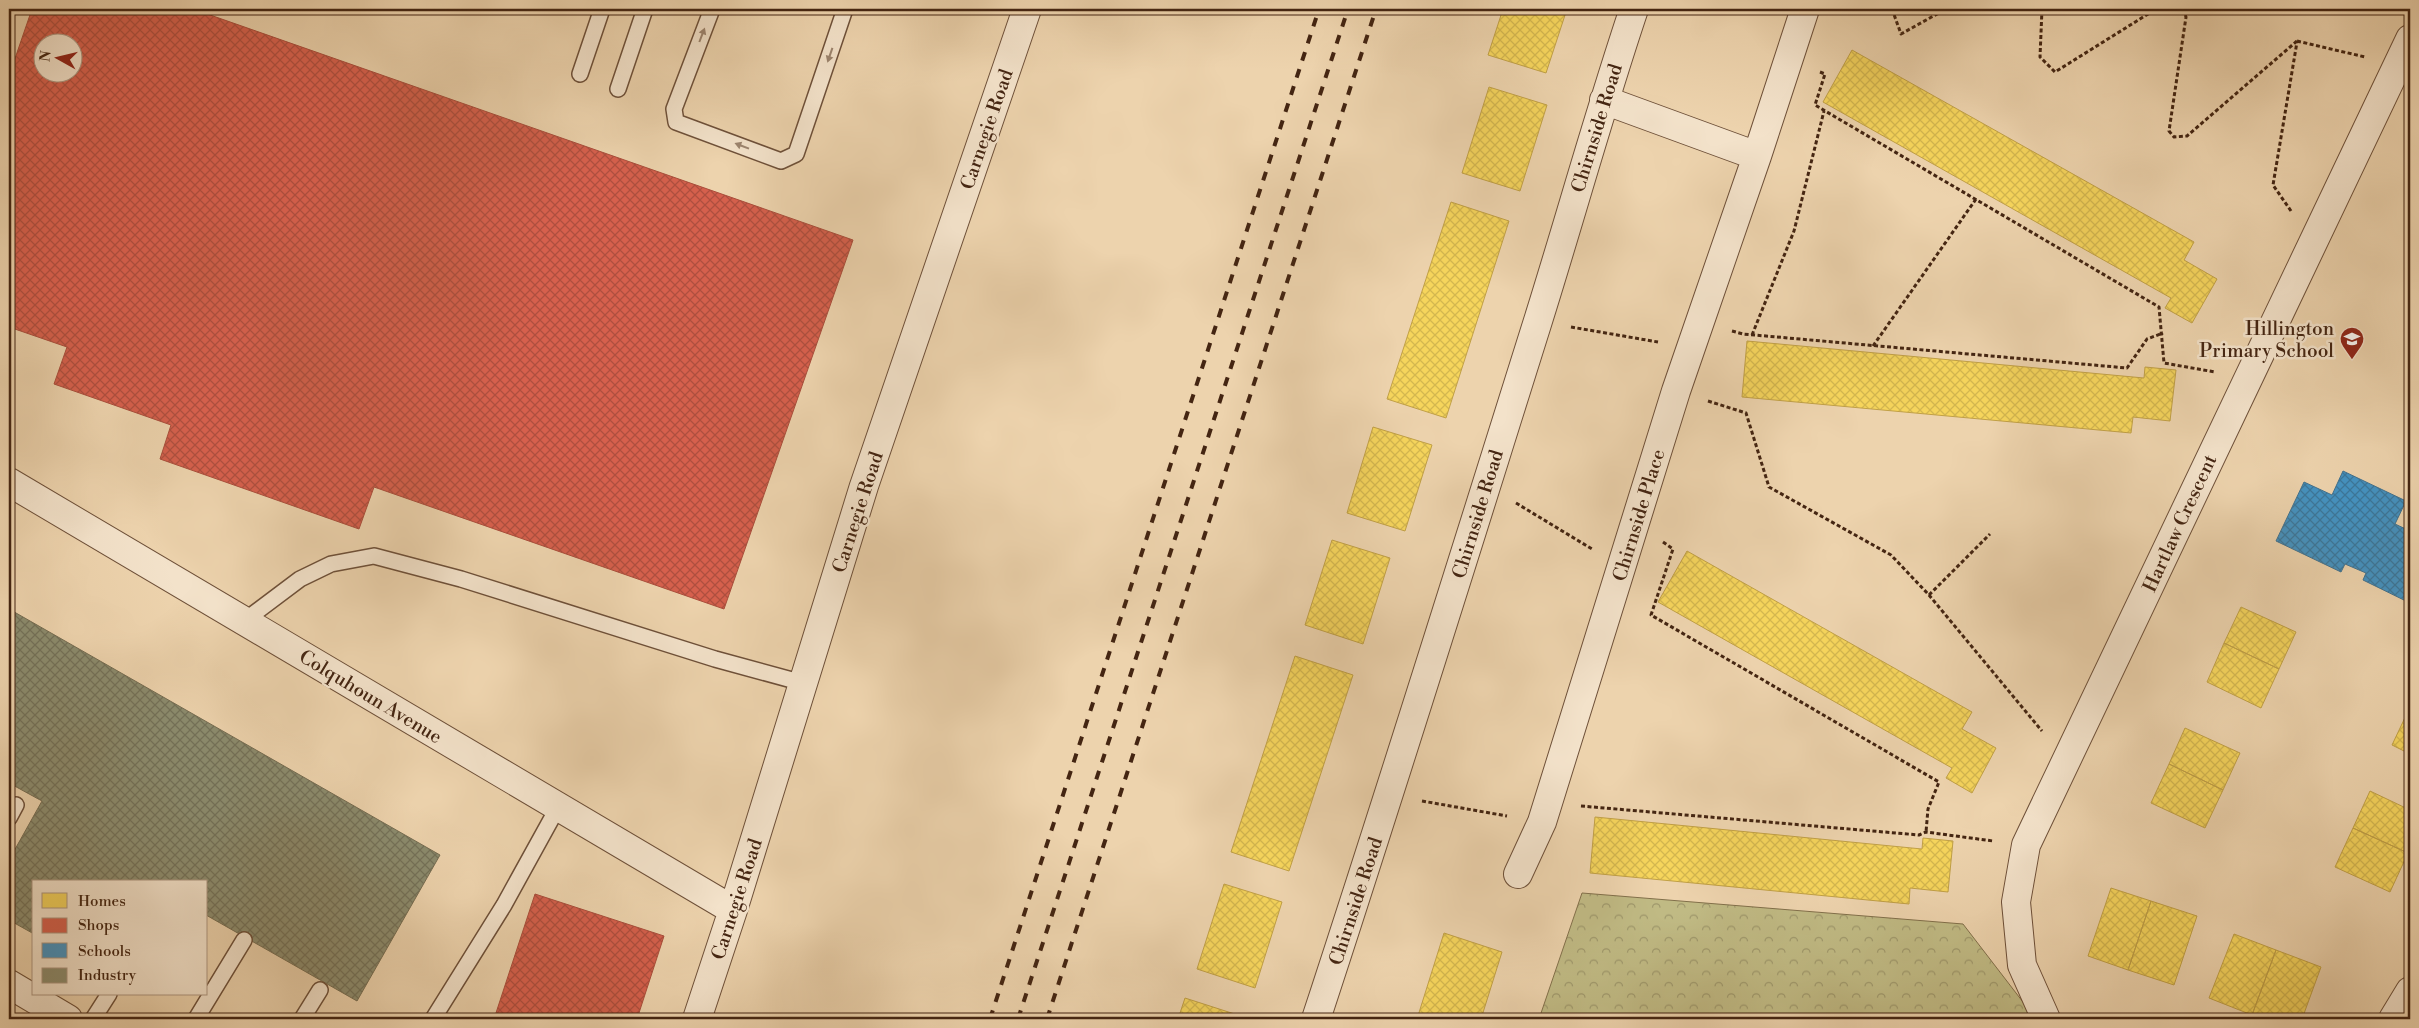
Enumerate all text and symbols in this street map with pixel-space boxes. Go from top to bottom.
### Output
one-way arrow [698,27,706,42]
north arrow [32,32,82,82]
one-way arrow [826,48,834,63]
text: N [36,50,56,63]
street label: Chirnside Road [1566,61,1628,196]
street label: Carnegie Road [955,66,1019,193]
one-way arrow [734,142,749,150]
place label: Hillington Primary School [2199,317,2334,363]
school or university icon: Hillington Primary School [2339,326,2365,360]
street label: Chirnside Place [1607,446,1670,584]
street label: Chirnside Road [1447,447,1509,582]
street label: Carnegie Road [827,449,889,576]
street label: Hartlaw Crescent [2138,451,2222,596]
street label: Colquhoun Avenue [295,645,446,749]
street label: Chirnside Road [1324,834,1388,968]
street label: Carnegie Road [706,836,768,963]
legend [32,880,208,996]
text: Homes [78,892,126,911]
text: Shops [78,916,119,935]
text: Schools [78,942,131,961]
text: Industry [78,966,137,985]

